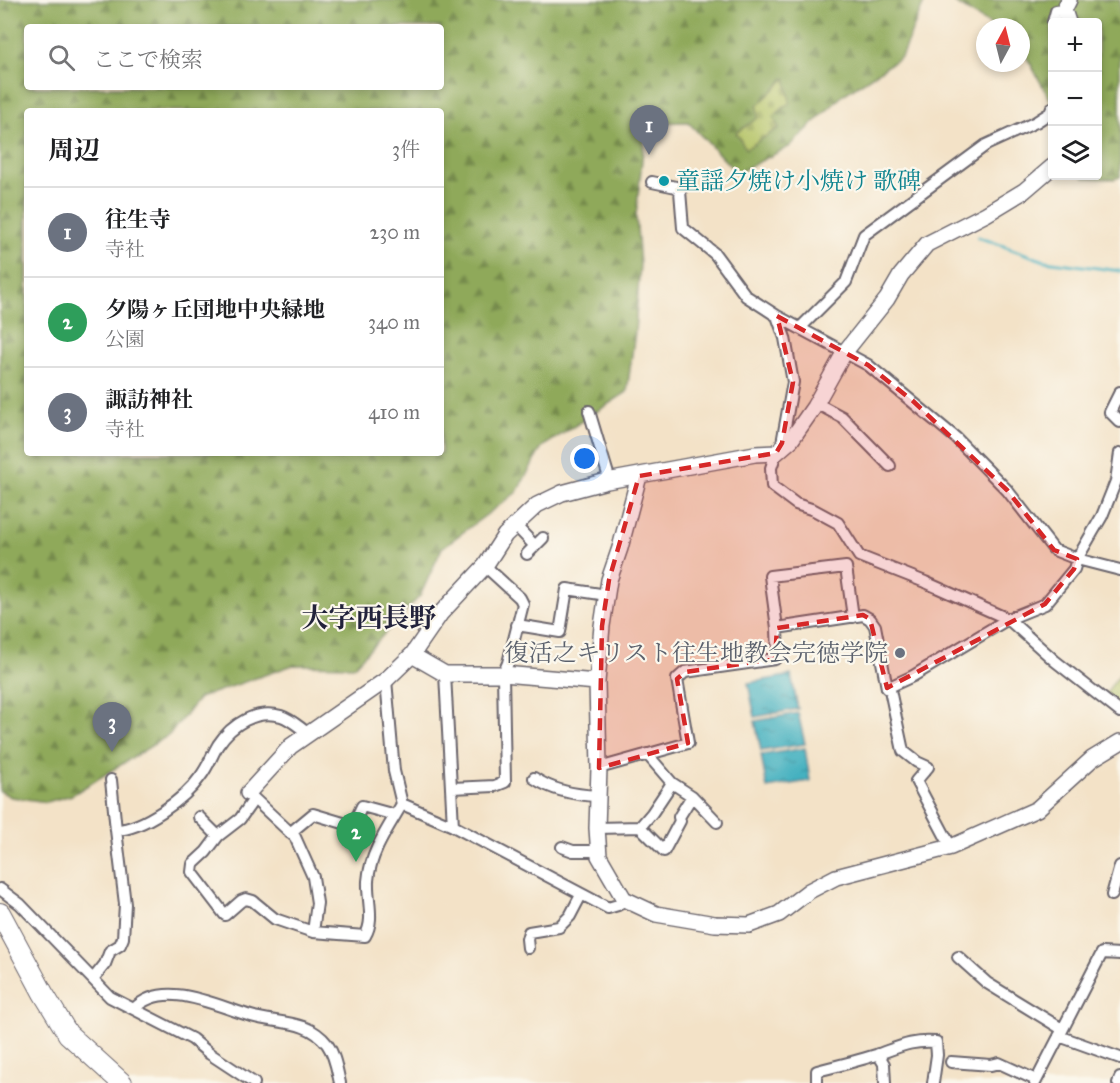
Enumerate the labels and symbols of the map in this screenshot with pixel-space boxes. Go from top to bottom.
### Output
north arrow [976,18,1030,72]
pin: 1 [630,106,668,155]
place label: 童謡夕焼け小焼け 歌碑 [676,166,921,196]
marker: 童謡夕焼け小焼け 歌碑 [657,174,671,188]
your location [570,444,599,473]
district label: 大字西長野 [302,601,437,634]
place label: 復活之キリスト往生地教会完徳学院 [504,638,888,668]
marker: 復活之キリスト往生地教会完徳学院 [893,646,907,660]
pin: 3 [92,702,132,752]
pin: 2 [336,812,376,862]

